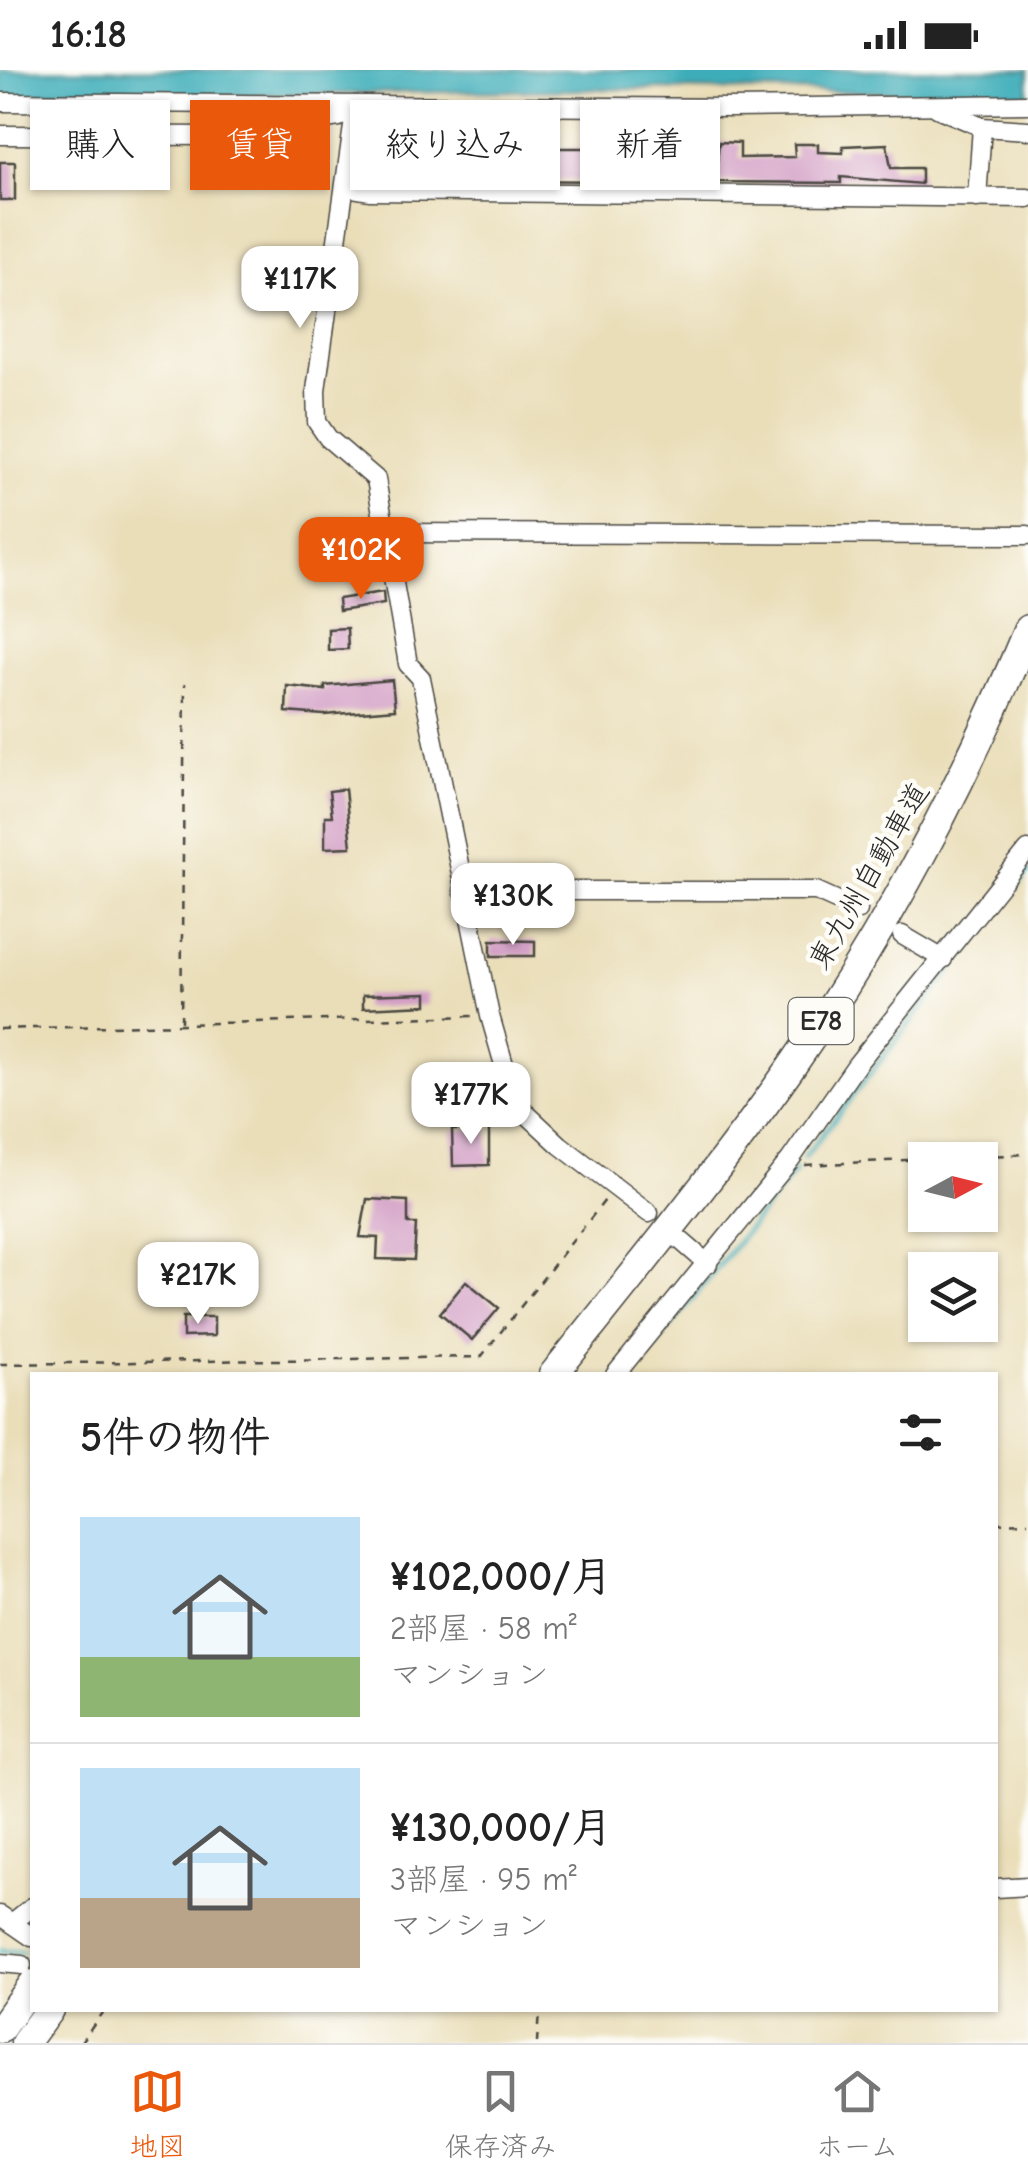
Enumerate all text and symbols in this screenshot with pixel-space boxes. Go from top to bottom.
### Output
text: 16:18 [50,13,127,57]
chip: 購入 [30,100,170,190]
chip: 賃貸 [190,100,330,190]
chip: 絞り込み [350,100,560,190]
chip: 新着 [580,100,720,190]
pin: ¥117K [230,246,370,331]
text: ¥117K [263,260,337,297]
pin: ¥102K [291,517,431,602]
text: ¥102K [321,531,401,568]
street label: 東九州自動車道 [801,776,937,976]
pin: ¥130K [443,863,583,948]
text: ¥130K [473,877,553,914]
road number: E78 [788,998,854,1044]
pin: ¥177K [401,1062,541,1147]
text: ¥177K [433,1076,509,1113]
north arrow [908,1142,998,1232]
map controls [908,1142,998,1342]
pin: ¥217K [128,1242,268,1327]
button: layers [908,1252,998,1342]
text: ¥217K [160,1256,236,1293]
icon: filters [893,1405,948,1460]
text: 5件の物件 [80,1413,270,1462]
text: ¥102,000/月 [390,1552,613,1601]
icon: home [160,1557,280,1677]
text: 2部屋 · 58 m² [390,1610,577,1647]
text: マンション [390,1656,549,1693]
text: ¥130,000/月 [390,1803,612,1852]
icon: home [160,1808,280,1928]
text: 3部屋 · 95 m² [390,1861,577,1898]
text: マンション [390,1907,549,1944]
tab: 地図 [130,2064,186,2164]
tab: 保存済み [445,2064,557,2164]
tab: ホーム [816,2064,898,2164]

